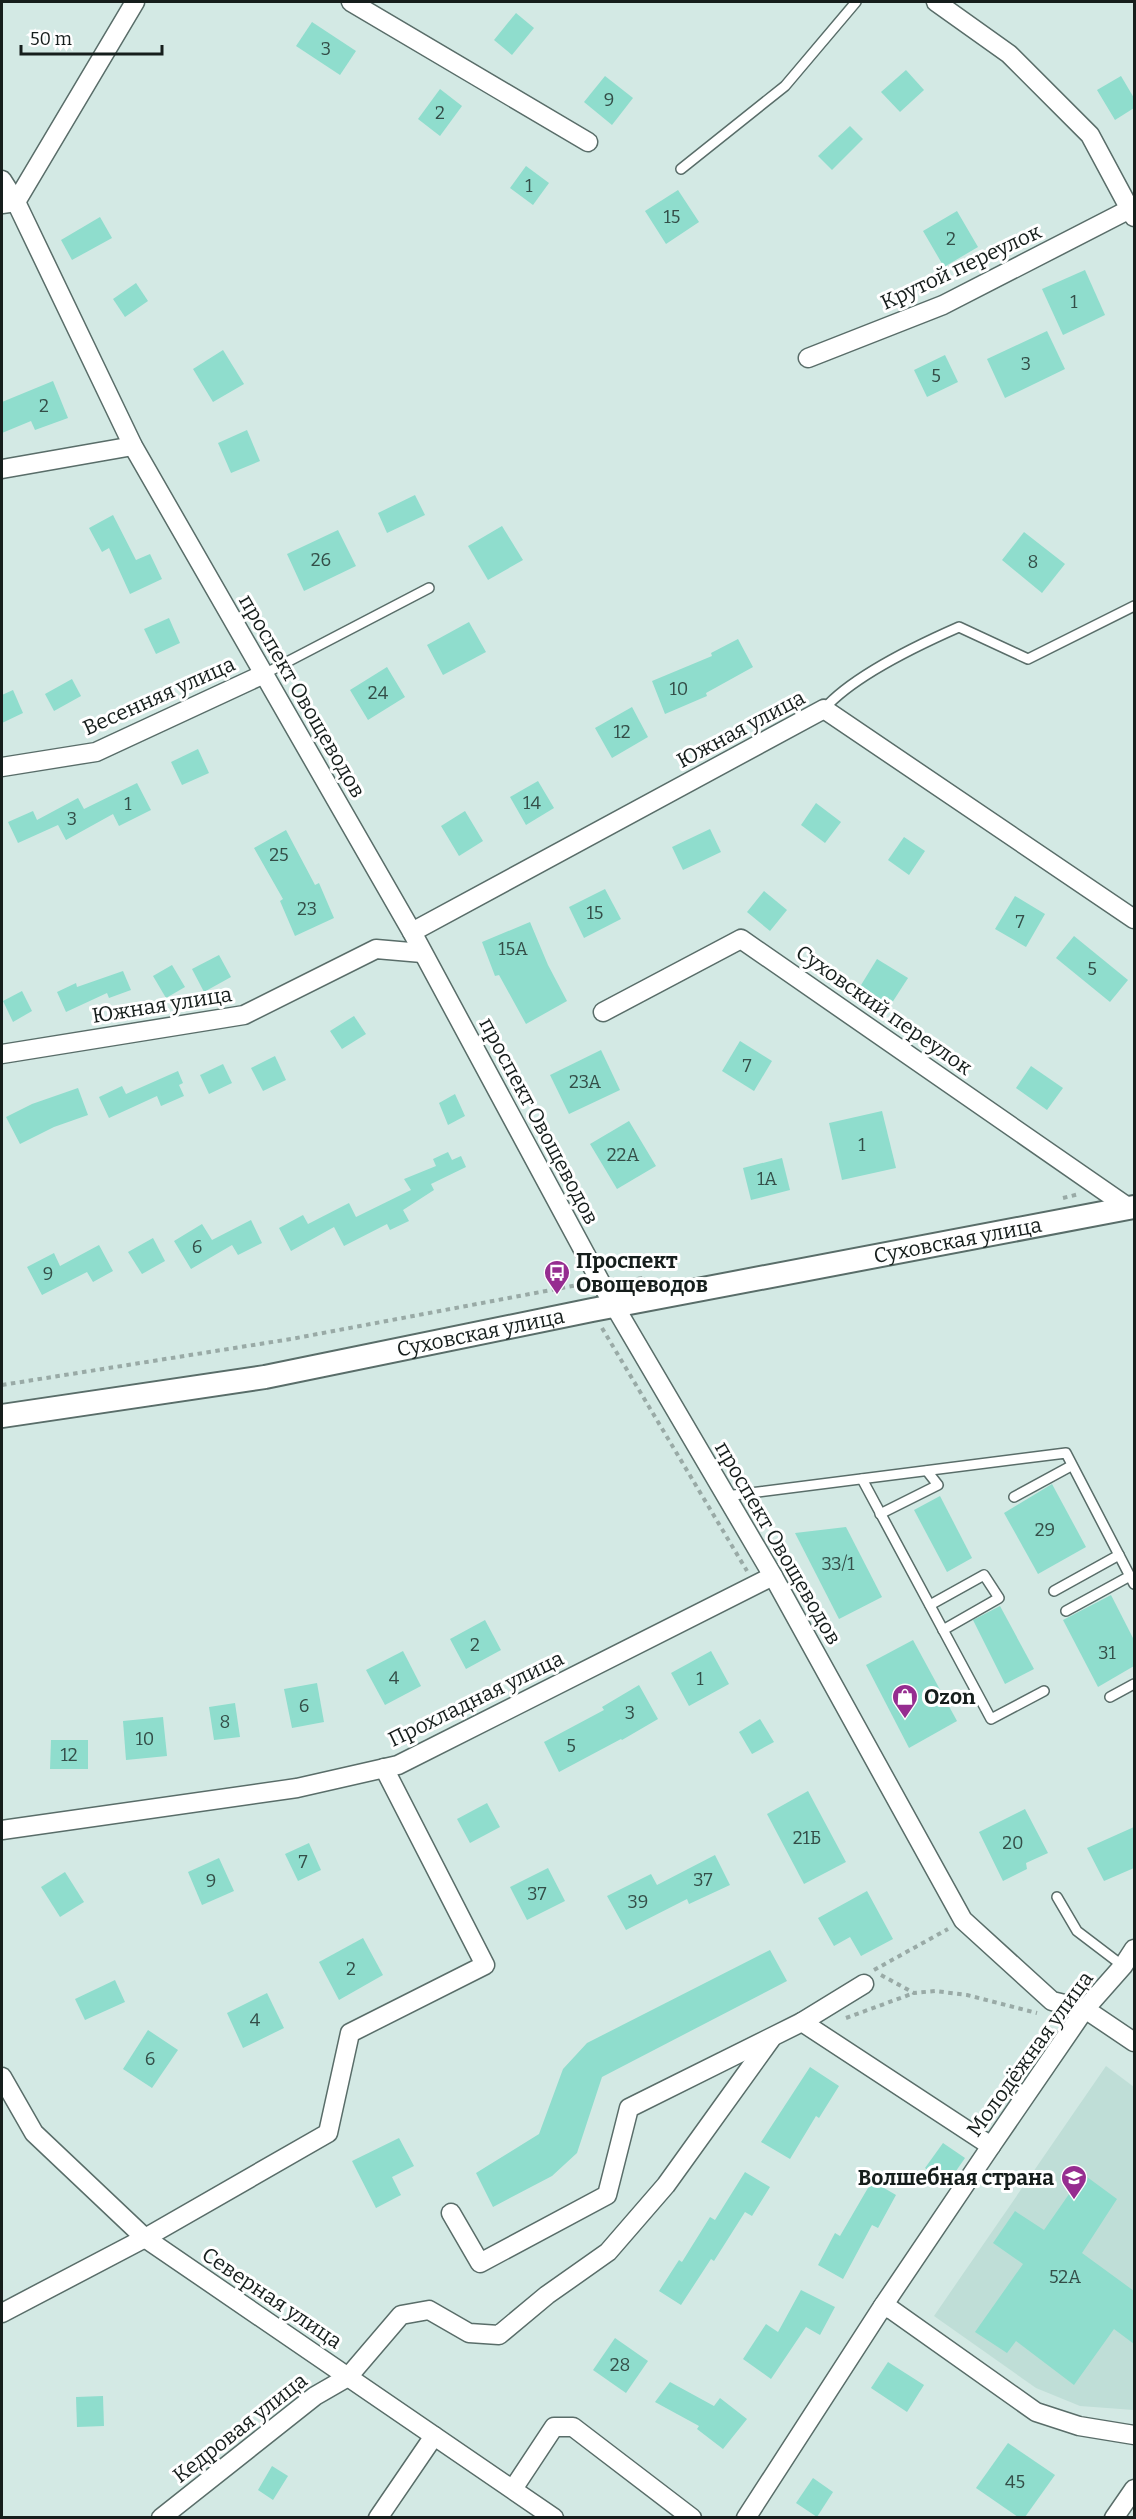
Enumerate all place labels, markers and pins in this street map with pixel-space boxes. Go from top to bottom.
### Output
place label: Проспект Овощеводов [576,1248,708,1298]
bus stop icon: Проспект Овощеводов [542,1258,572,1296]
shop icon: Ozon [890,1682,920,1720]
place label: Ozon [924,1684,976,1710]
school or university icon: Волшебная страна [1059,2163,1089,2201]
place label: Волшебная страна [858,2165,1054,2191]

